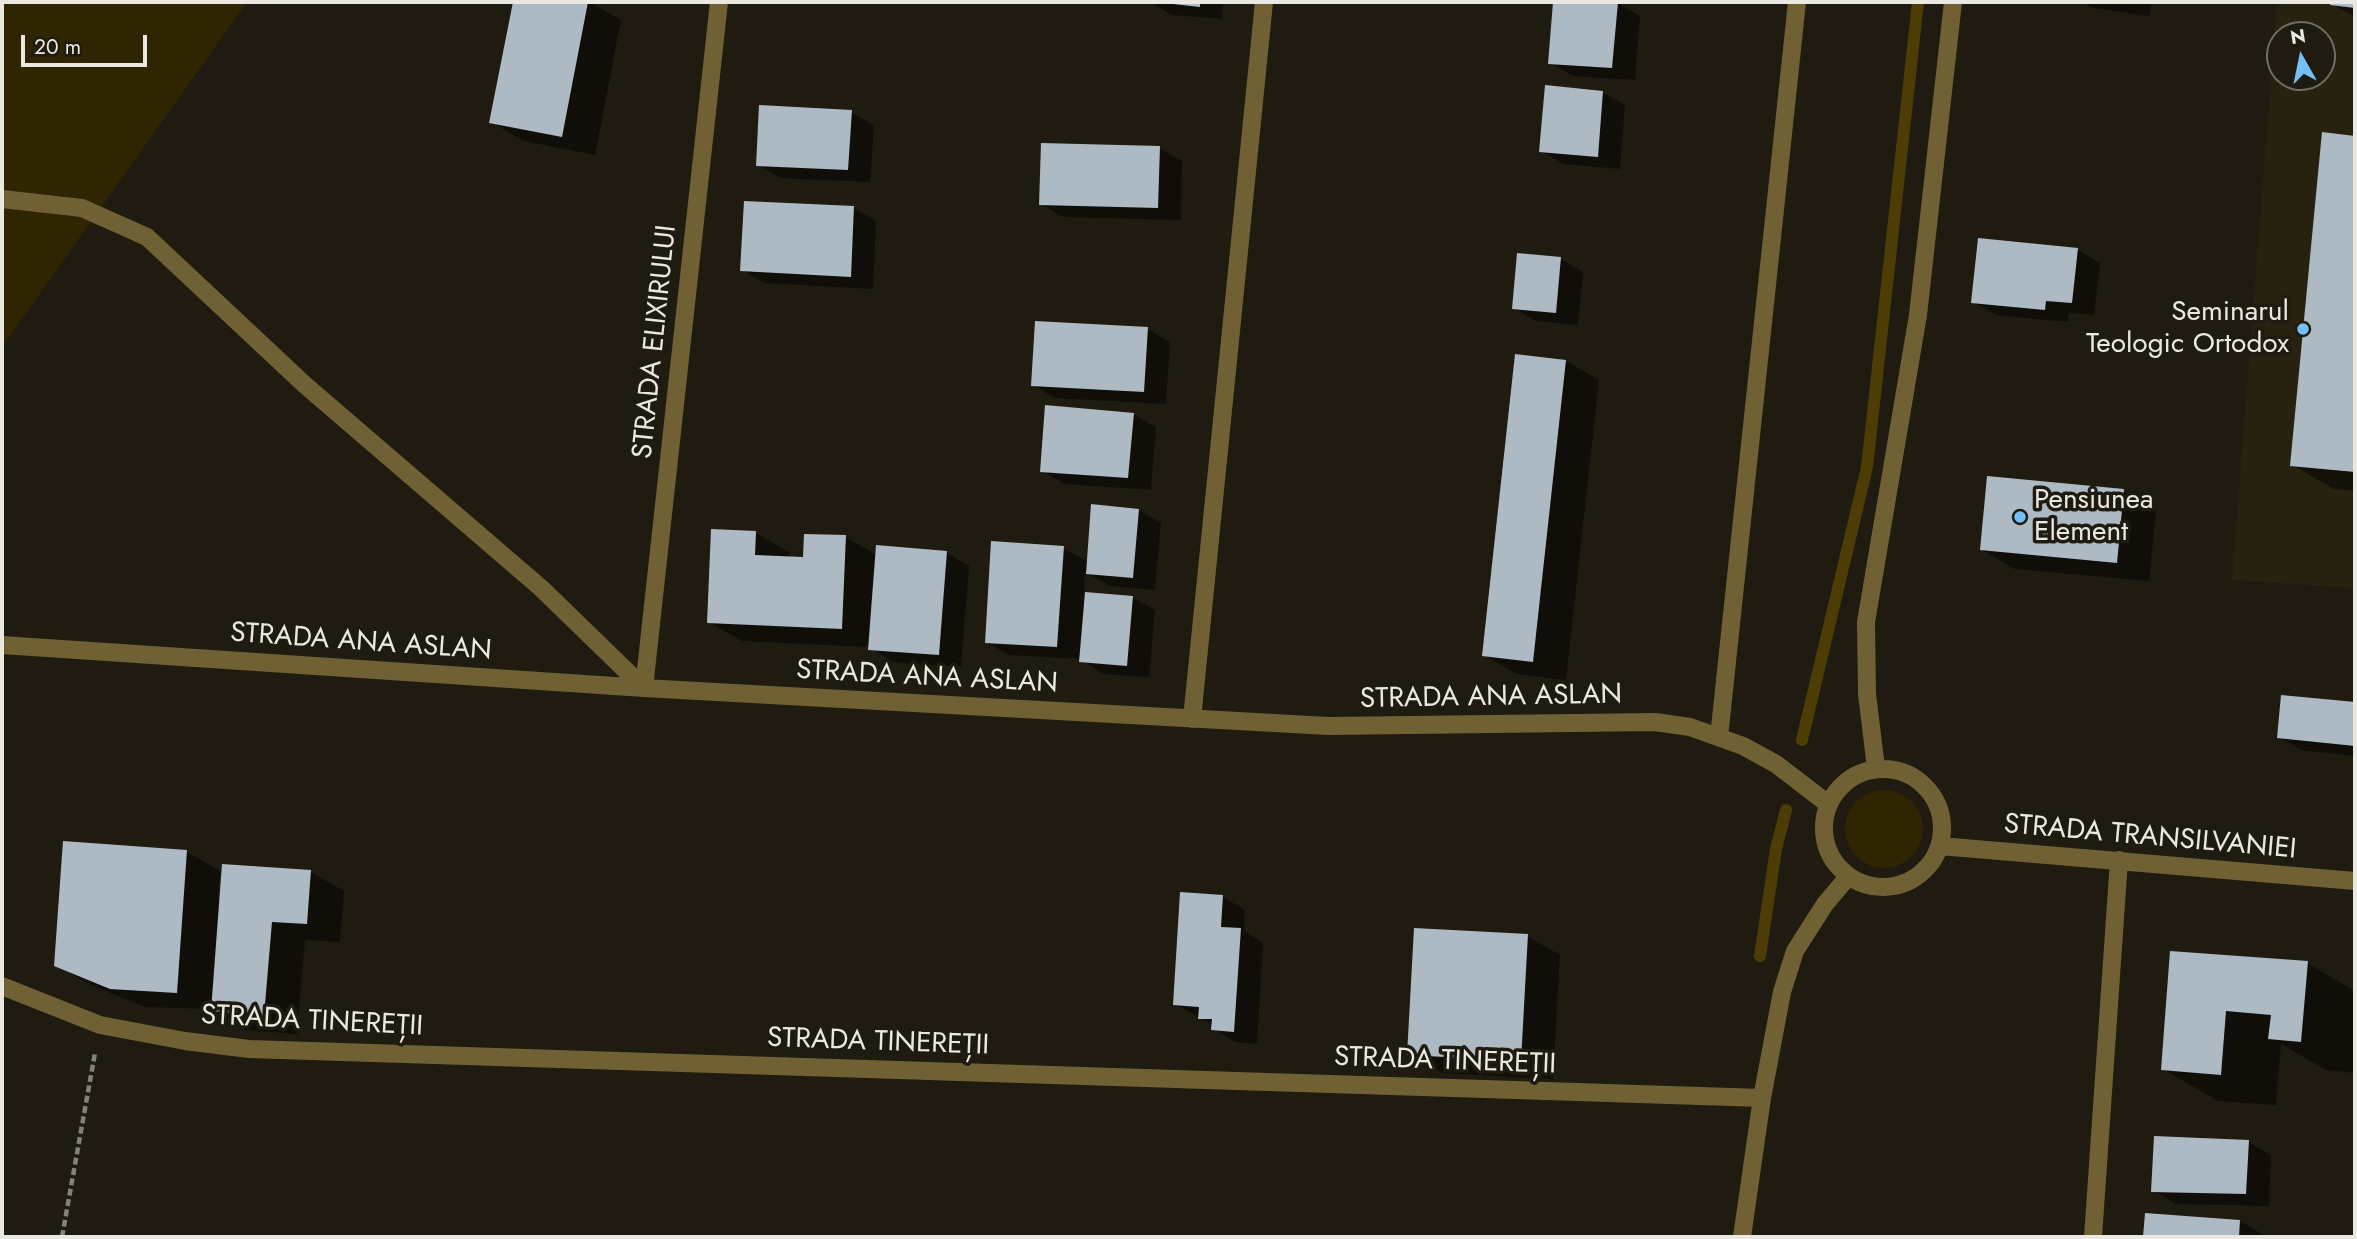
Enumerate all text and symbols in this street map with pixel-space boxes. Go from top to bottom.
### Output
scale bar [24,21,150,65]
north arrow [2266,21,2336,91]
text: N [2288,22,2308,51]
text: 20 m [34,32,81,62]
street label: STRADA ELIXIRULUI [627,223,685,461]
place label: Seminarul Teologic Ortodox [2086,296,2289,362]
marker: Seminarul Teologic Ortodox [2295,321,2311,337]
place label: Pensiunea Element [2034,484,2153,550]
marker: Pensiunea Element [2012,509,2028,525]
street label: STRADA ANA ASLAN [229,617,493,669]
street label: STRADA ANA ASLAN [795,654,1059,702]
street label: STRADA ANA ASLAN [1360,679,1622,717]
street label: STRADA TRANSILVANIEI [2002,808,2298,868]
street label: STRADA TINEREȚII [200,999,424,1045]
street label: STRADA TINEREȚII [766,1022,990,1064]
street label: STRADA TINEREȚII [1333,1041,1557,1083]

